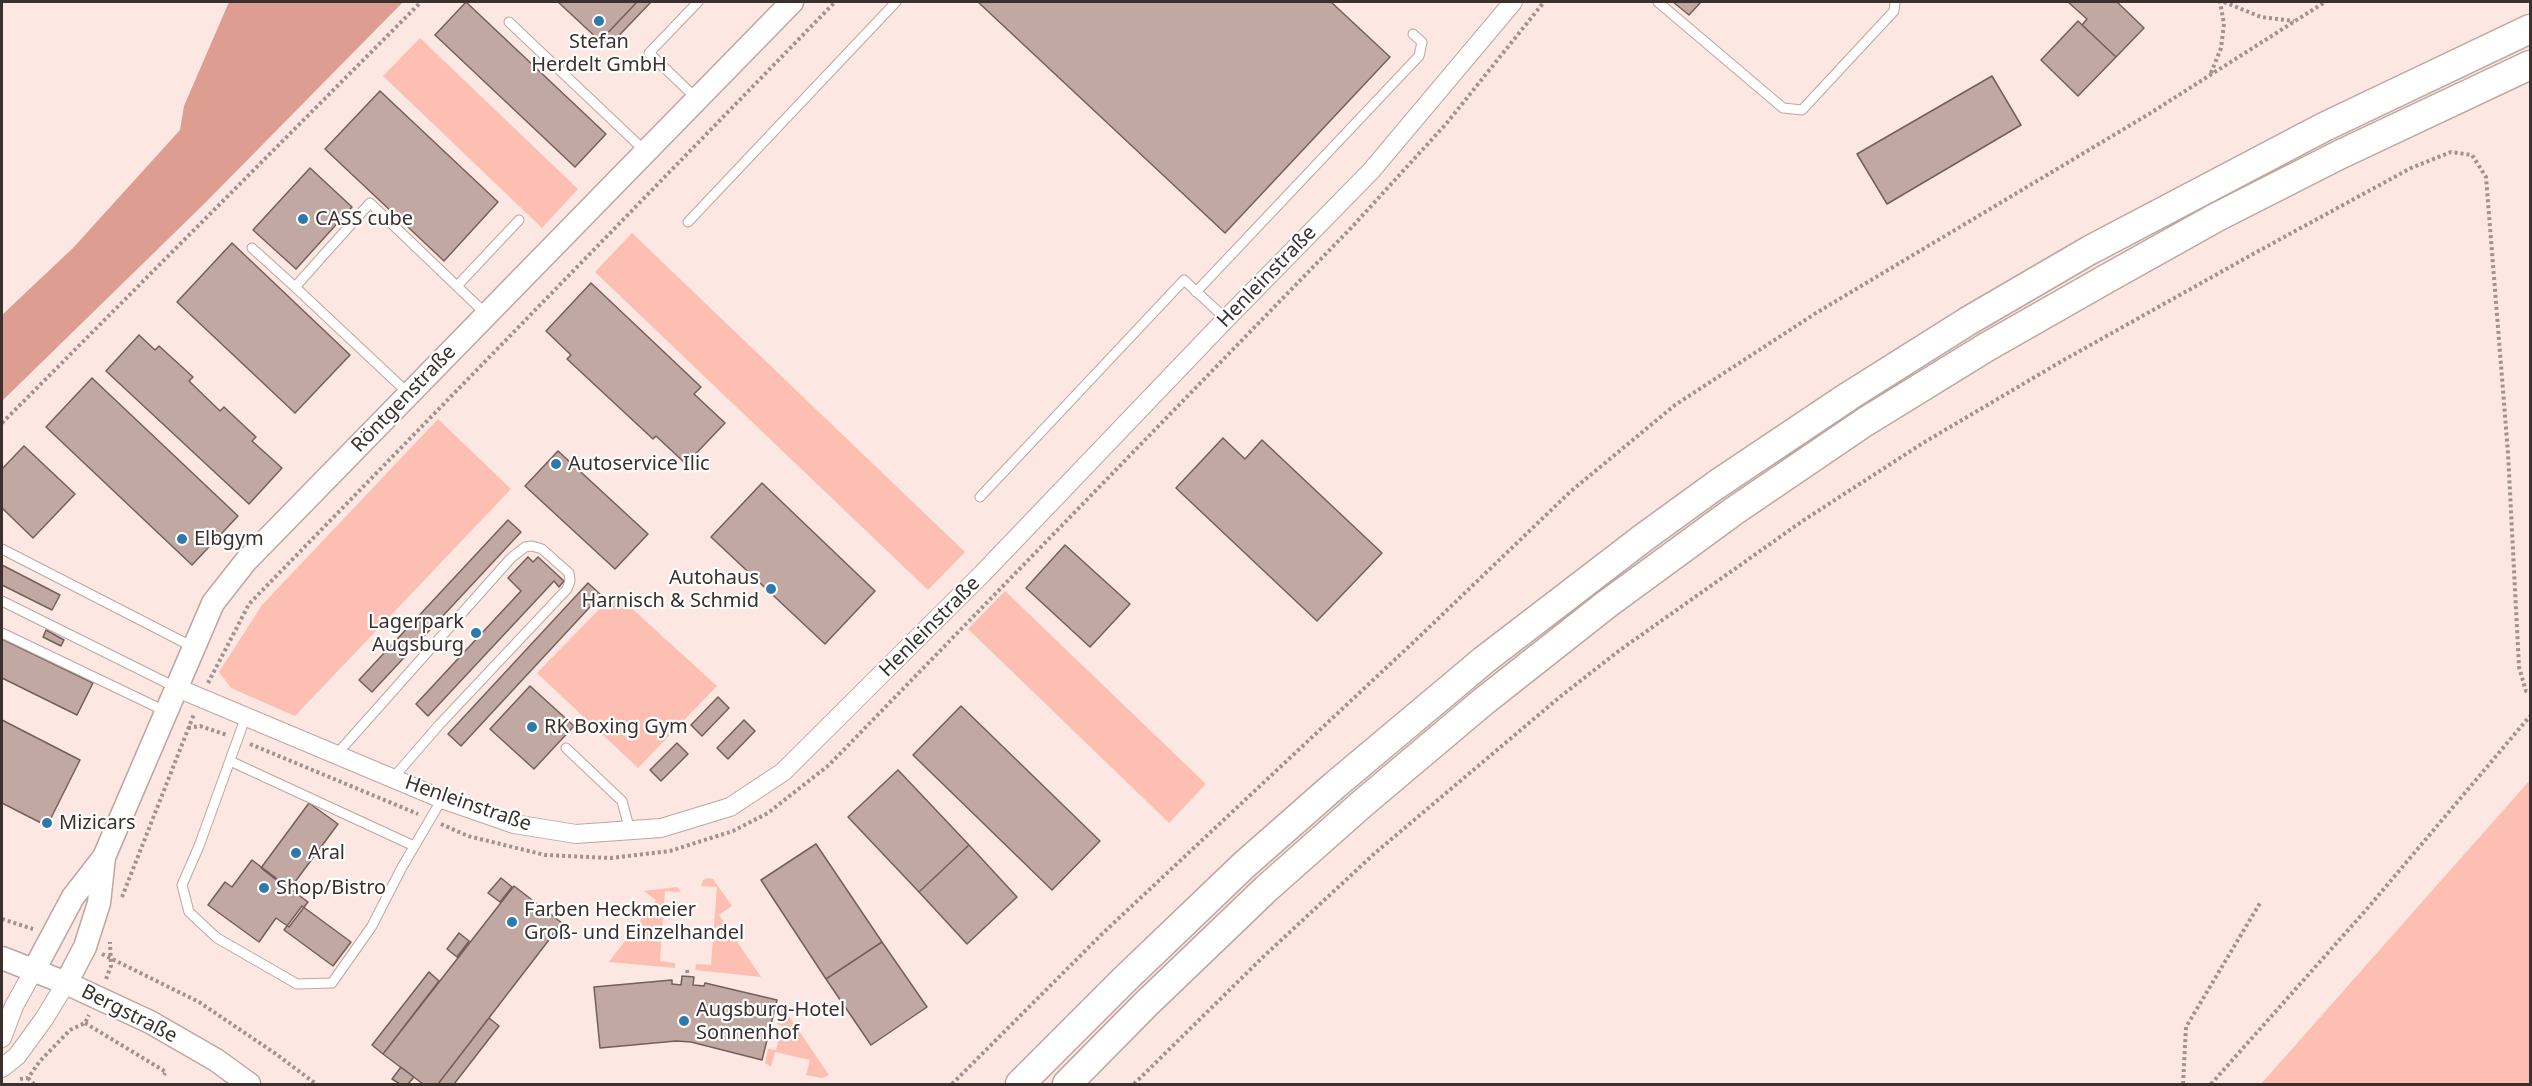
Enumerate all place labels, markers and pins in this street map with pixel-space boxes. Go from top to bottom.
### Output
marker: Stefan Herdelt GmbH [592,14,606,28]
place label: Stefan Herdelt GmbH [531,30,667,77]
place label: CASS cube [315,207,413,231]
marker: CASS cube [296,212,310,226]
place label: Autoservice Ilic [568,452,710,476]
marker: Autoservice Ilic [549,457,563,471]
place label: Elbgym [194,527,264,551]
marker: Elbgym [175,532,189,546]
place label: Autohaus Harnisch & Schmid [582,566,759,613]
marker: Autohaus Harnisch & Schmid [764,582,778,596]
place label: Lagerpark Augsburg [368,610,464,657]
marker: Lagerpark Augsburg [469,626,483,640]
place label: RK Boxing Gym [544,715,688,739]
marker: RK Boxing Gym [525,720,539,734]
place label: Mizicars [59,811,136,835]
marker: Mizicars [40,816,54,830]
place label: Aral [308,841,345,865]
marker: Aral [289,846,303,860]
place label: Shop/Bistro [276,876,386,900]
marker: Shop/Bistro [257,881,271,895]
place label: Farben Heckmeier Groß- und Einzelhandel [524,898,744,945]
marker: Farben Heckmeier Groß- und Einzelhandel [505,915,519,929]
place label: Augsburg-Hotel Sonnenhof [696,998,845,1045]
marker: Augsburg-Hotel Sonnenhof [677,1014,691,1028]

